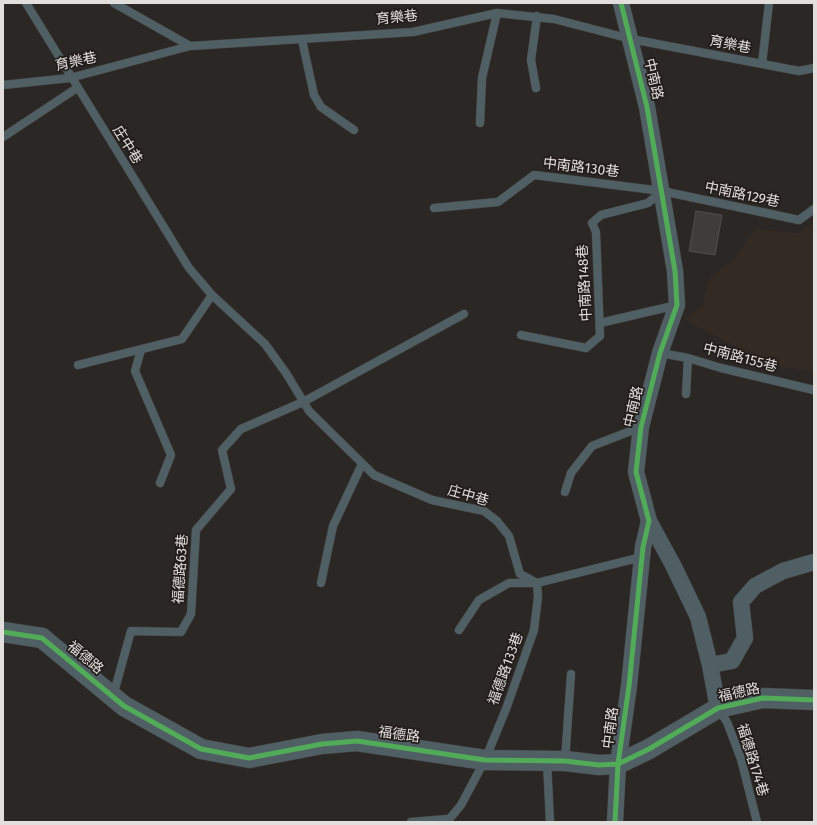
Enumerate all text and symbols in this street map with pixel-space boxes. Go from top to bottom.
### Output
street label: 育樂巷 [375,7,419,29]
street label: 育樂巷 [708,33,752,57]
street label: 育樂巷 [54,49,98,75]
street label: 中南路 [640,57,666,101]
street label: 庄中巷 [109,123,145,167]
street label: 中南路130巷 [542,155,620,181]
street label: 中南路129巷 [703,179,781,211]
street label: 中南路148巷 [575,244,595,322]
street label: 中南路155巷 [701,340,779,376]
street label: 中南路 [621,385,647,429]
street label: 庄中巷 [445,482,491,510]
street label: 福德路63巷 [170,533,192,605]
street label: 福德路133巷 [485,630,527,708]
street label: 福德路 [64,638,106,678]
street label: 福德路 [717,680,761,706]
street label: 中南路 [600,706,622,750]
street label: 福德路174巷 [733,722,771,798]
street label: 福德路 [377,724,421,746]

